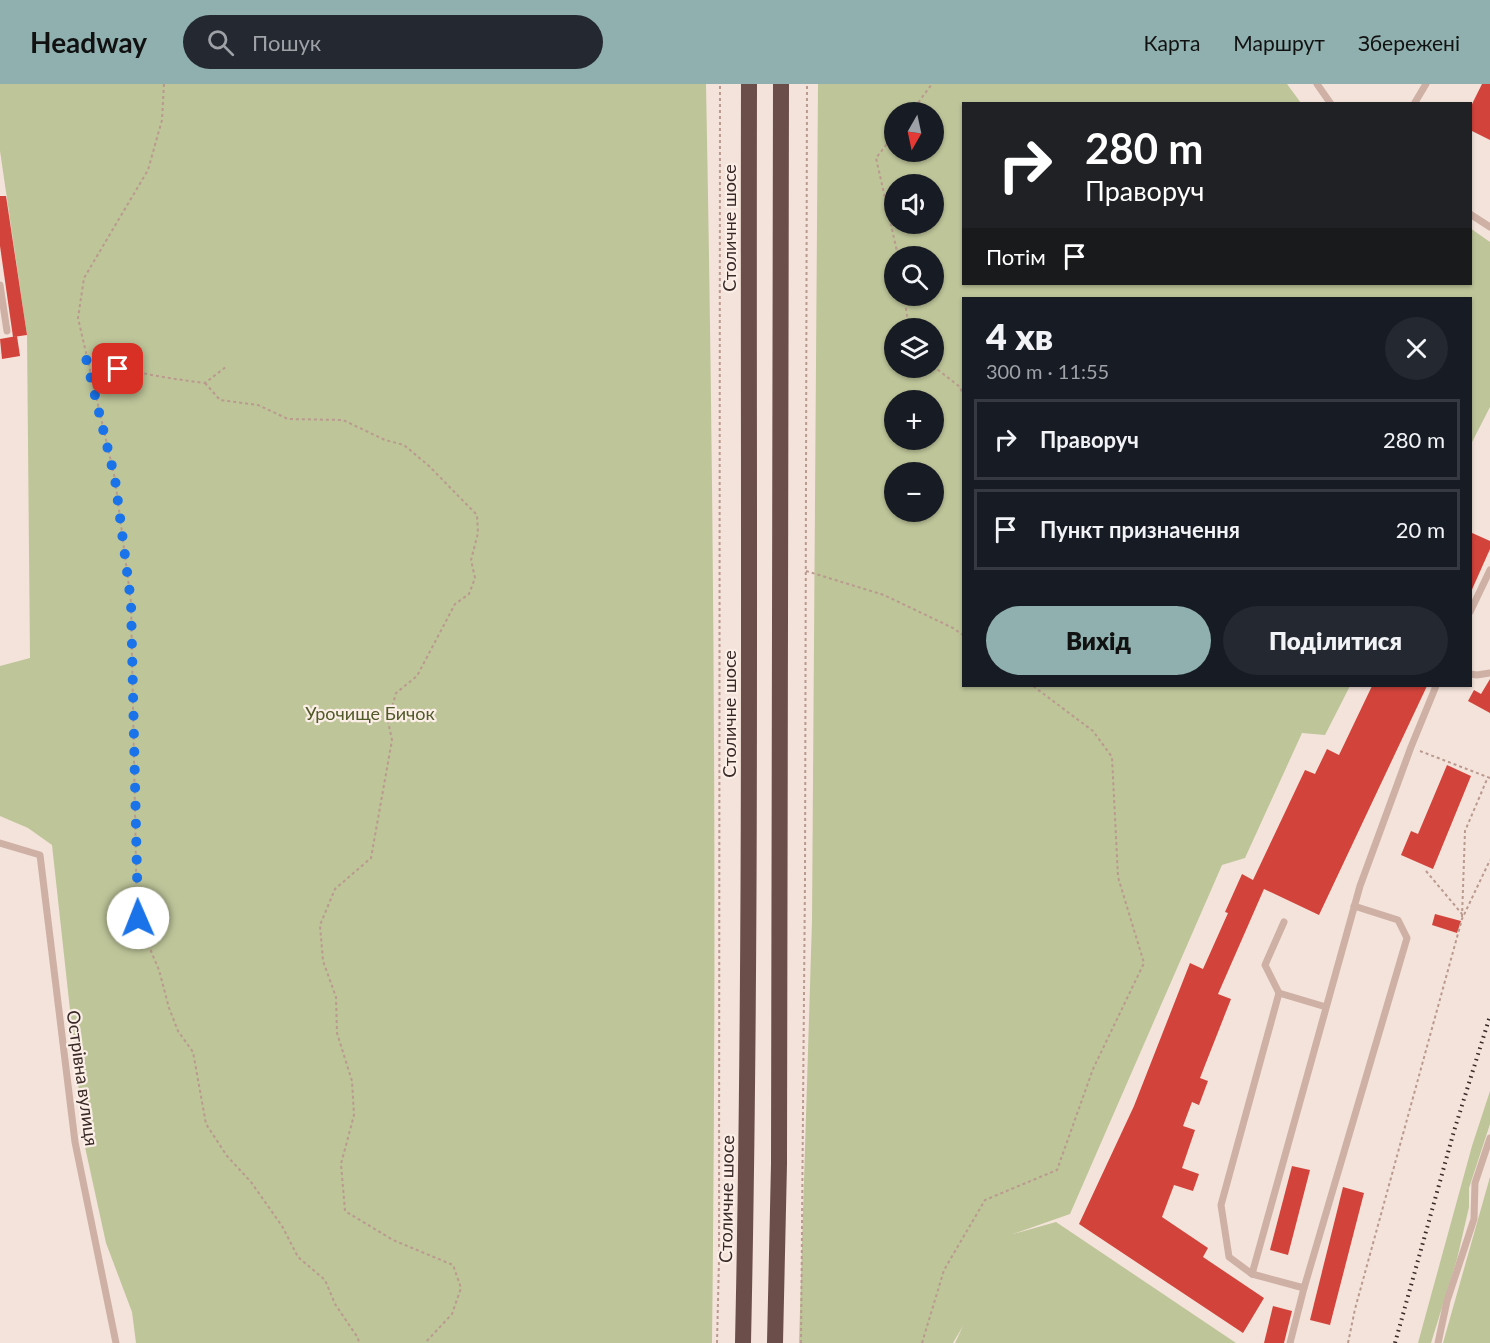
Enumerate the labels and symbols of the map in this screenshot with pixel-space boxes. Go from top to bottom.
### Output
north arrow [884,102,944,162]
street label: Столичне шосе [718,164,740,292]
pin [92,343,143,394]
street label: Столичне шосе [718,650,740,778]
park label: Урочище Бичок [305,702,435,724]
position arrow [106,886,170,950]
street label: Острівна вулиця [63,1009,103,1147]
street label: Столичне шосе [714,1135,738,1263]

